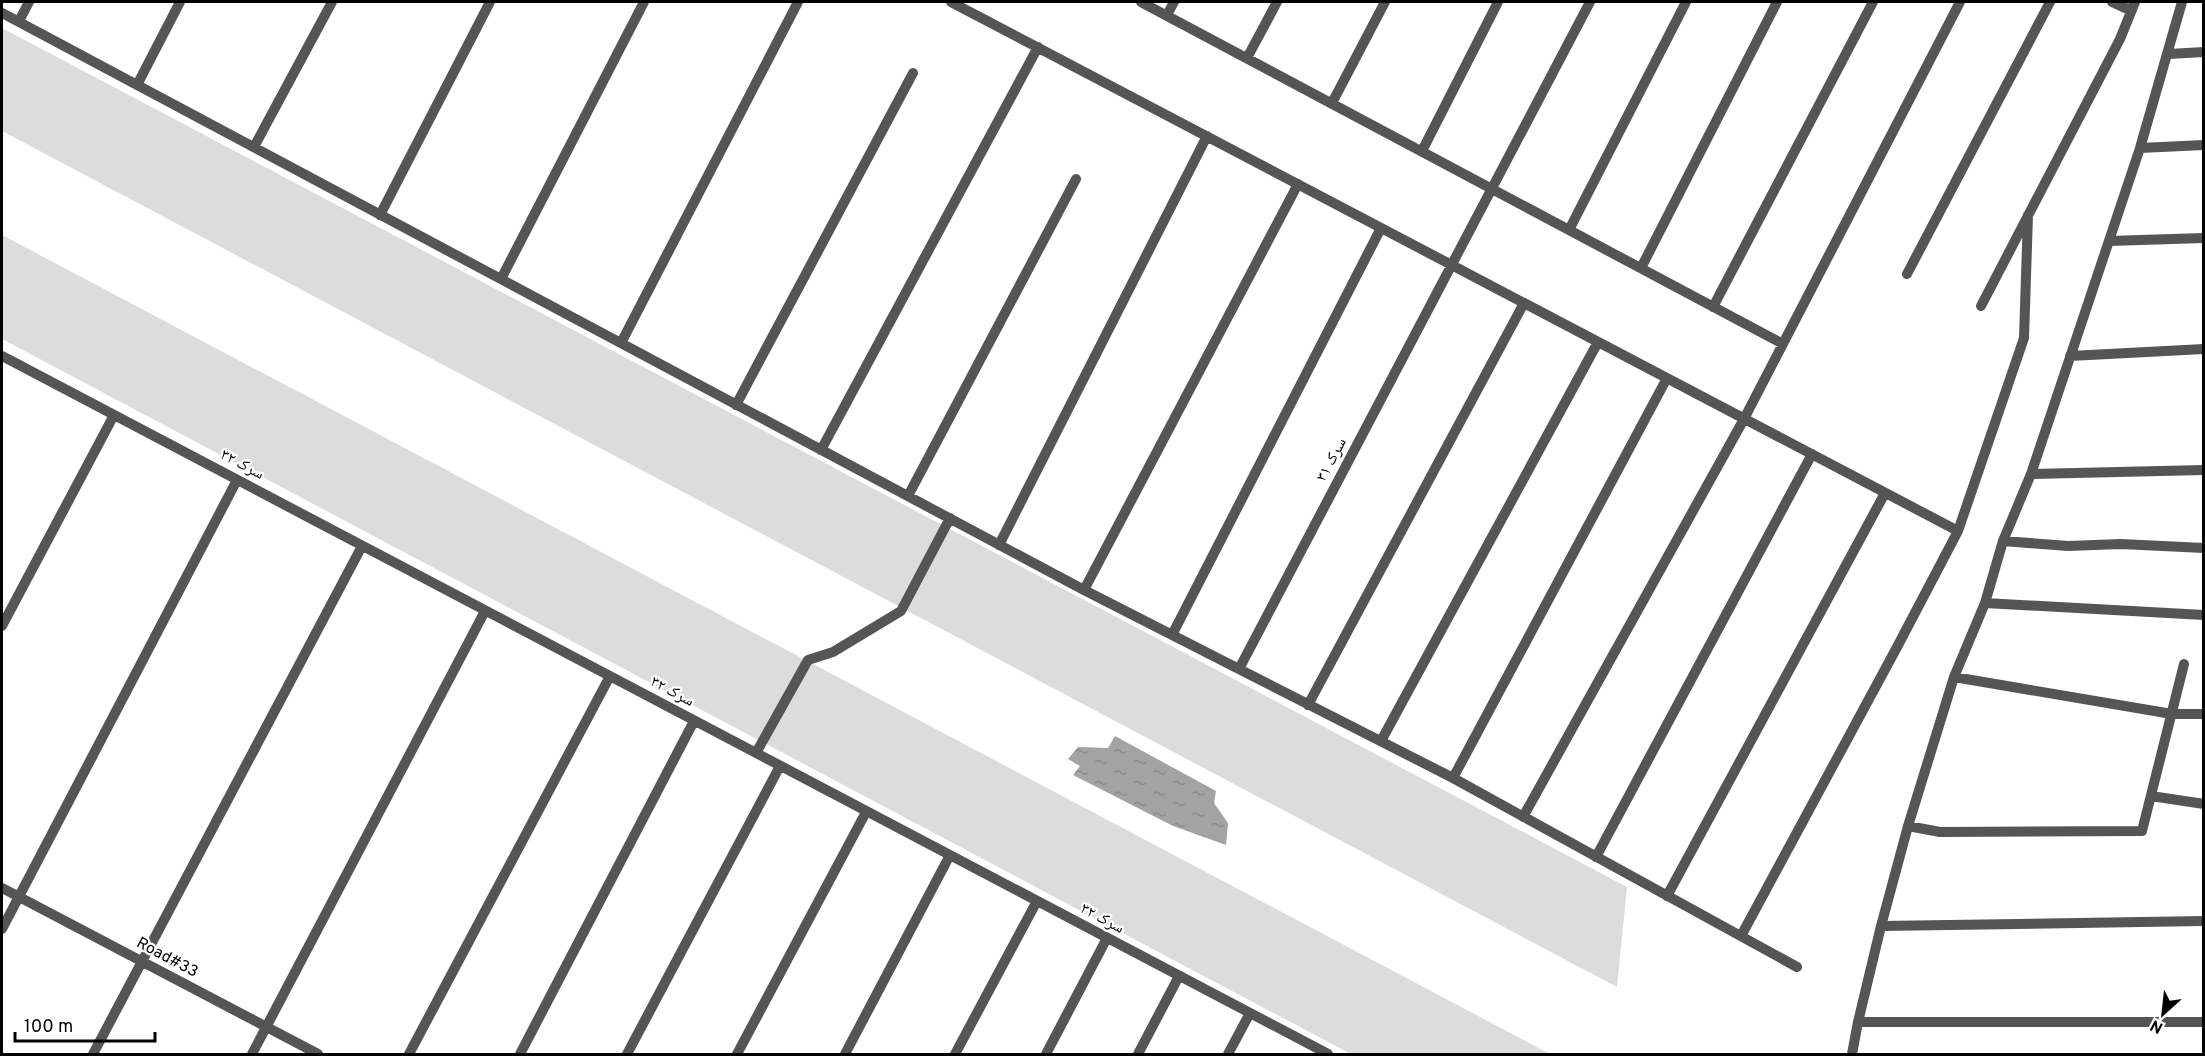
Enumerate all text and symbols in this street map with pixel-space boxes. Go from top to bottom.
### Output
street label: سرک ۳۱ [1312,435,1352,485]
street label: سرک ۳۲ [217,445,267,485]
street label: سرک ۳۲ [647,672,697,712]
street label: سرک ۳۲ [1077,899,1127,939]
street label: Road#33 [133,933,201,983]
north arrow [2133,984,2193,1044]
scale bar [15,1005,154,1043]
text: N [2147,1014,2167,1037]
text: 100 m [24,1016,73,1039]

